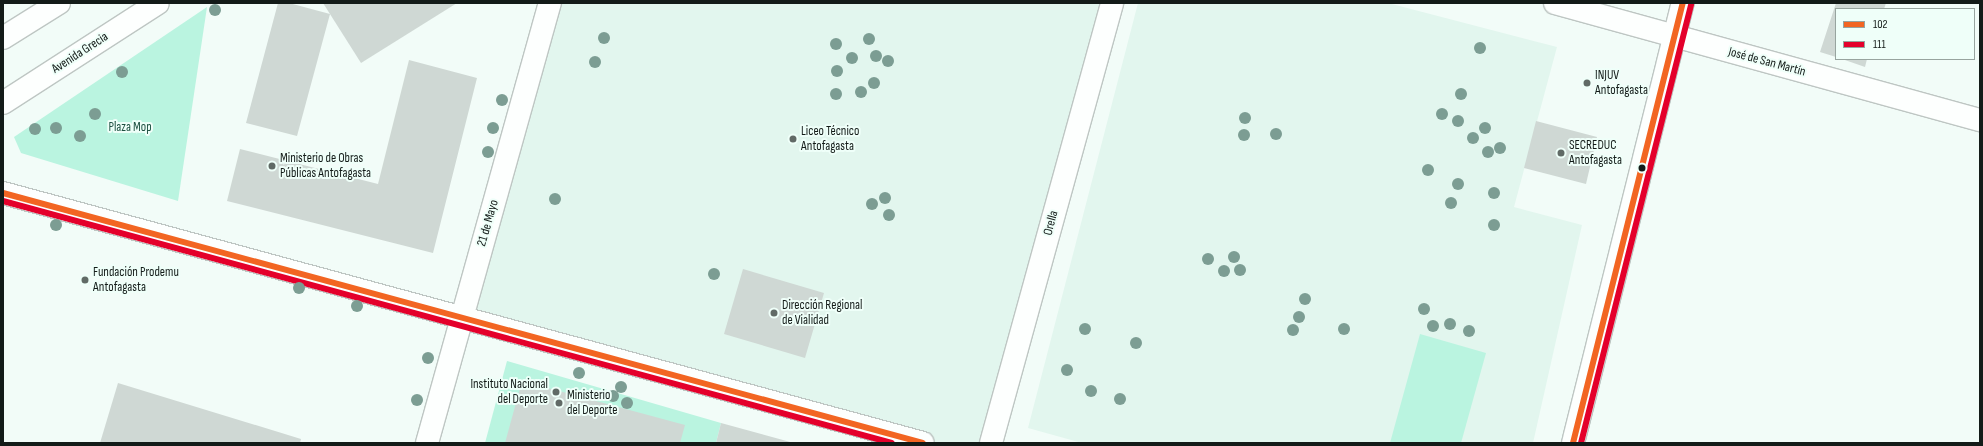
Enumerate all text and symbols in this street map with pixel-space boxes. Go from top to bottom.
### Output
legend [1835,8,1975,60]
text: 102 [1873,17,1888,32]
street label: Avenida Grecia [49,29,111,77]
text: 111 [1873,37,1886,52]
street label: José de San Martín [1727,44,1807,80]
place label: INJUV Antofagasta [1595,68,1648,99]
marker: INJUV Antofagasta [1582,78,1592,88]
park label: Plaza Mop [108,119,152,135]
place label: Liceo Técnico Antofagasta [801,124,859,155]
marker: Liceo Técnico Antofagasta [788,134,798,144]
place label: SECREDUC Antofagasta [1569,138,1622,169]
marker: SECREDUC Antofagasta [1556,148,1566,158]
place label: Ministerio de Obras Públicas Antofagasta [280,151,371,182]
marker: Ministerio de Obras Públicas Antofagasta [267,161,277,171]
unlabelled marker [1637,163,1647,173]
street label: 21 de Mayo [474,198,502,248]
street label: Orella [1040,209,1062,237]
place label: Fundación Prodemu Antofagasta [93,265,179,296]
marker: Fundación Prodemu Antofagasta [80,275,90,285]
place label: Dirección Regional de Vialidad [782,298,862,329]
marker: Dirección Regional de Vialidad [769,308,779,318]
place label: Instituto Nacional del Deporte [470,377,548,408]
marker: Instituto Nacional del Deporte [551,387,561,397]
place label: Ministerio del Deporte [567,388,618,419]
marker: Ministerio del Deporte [554,398,564,408]

